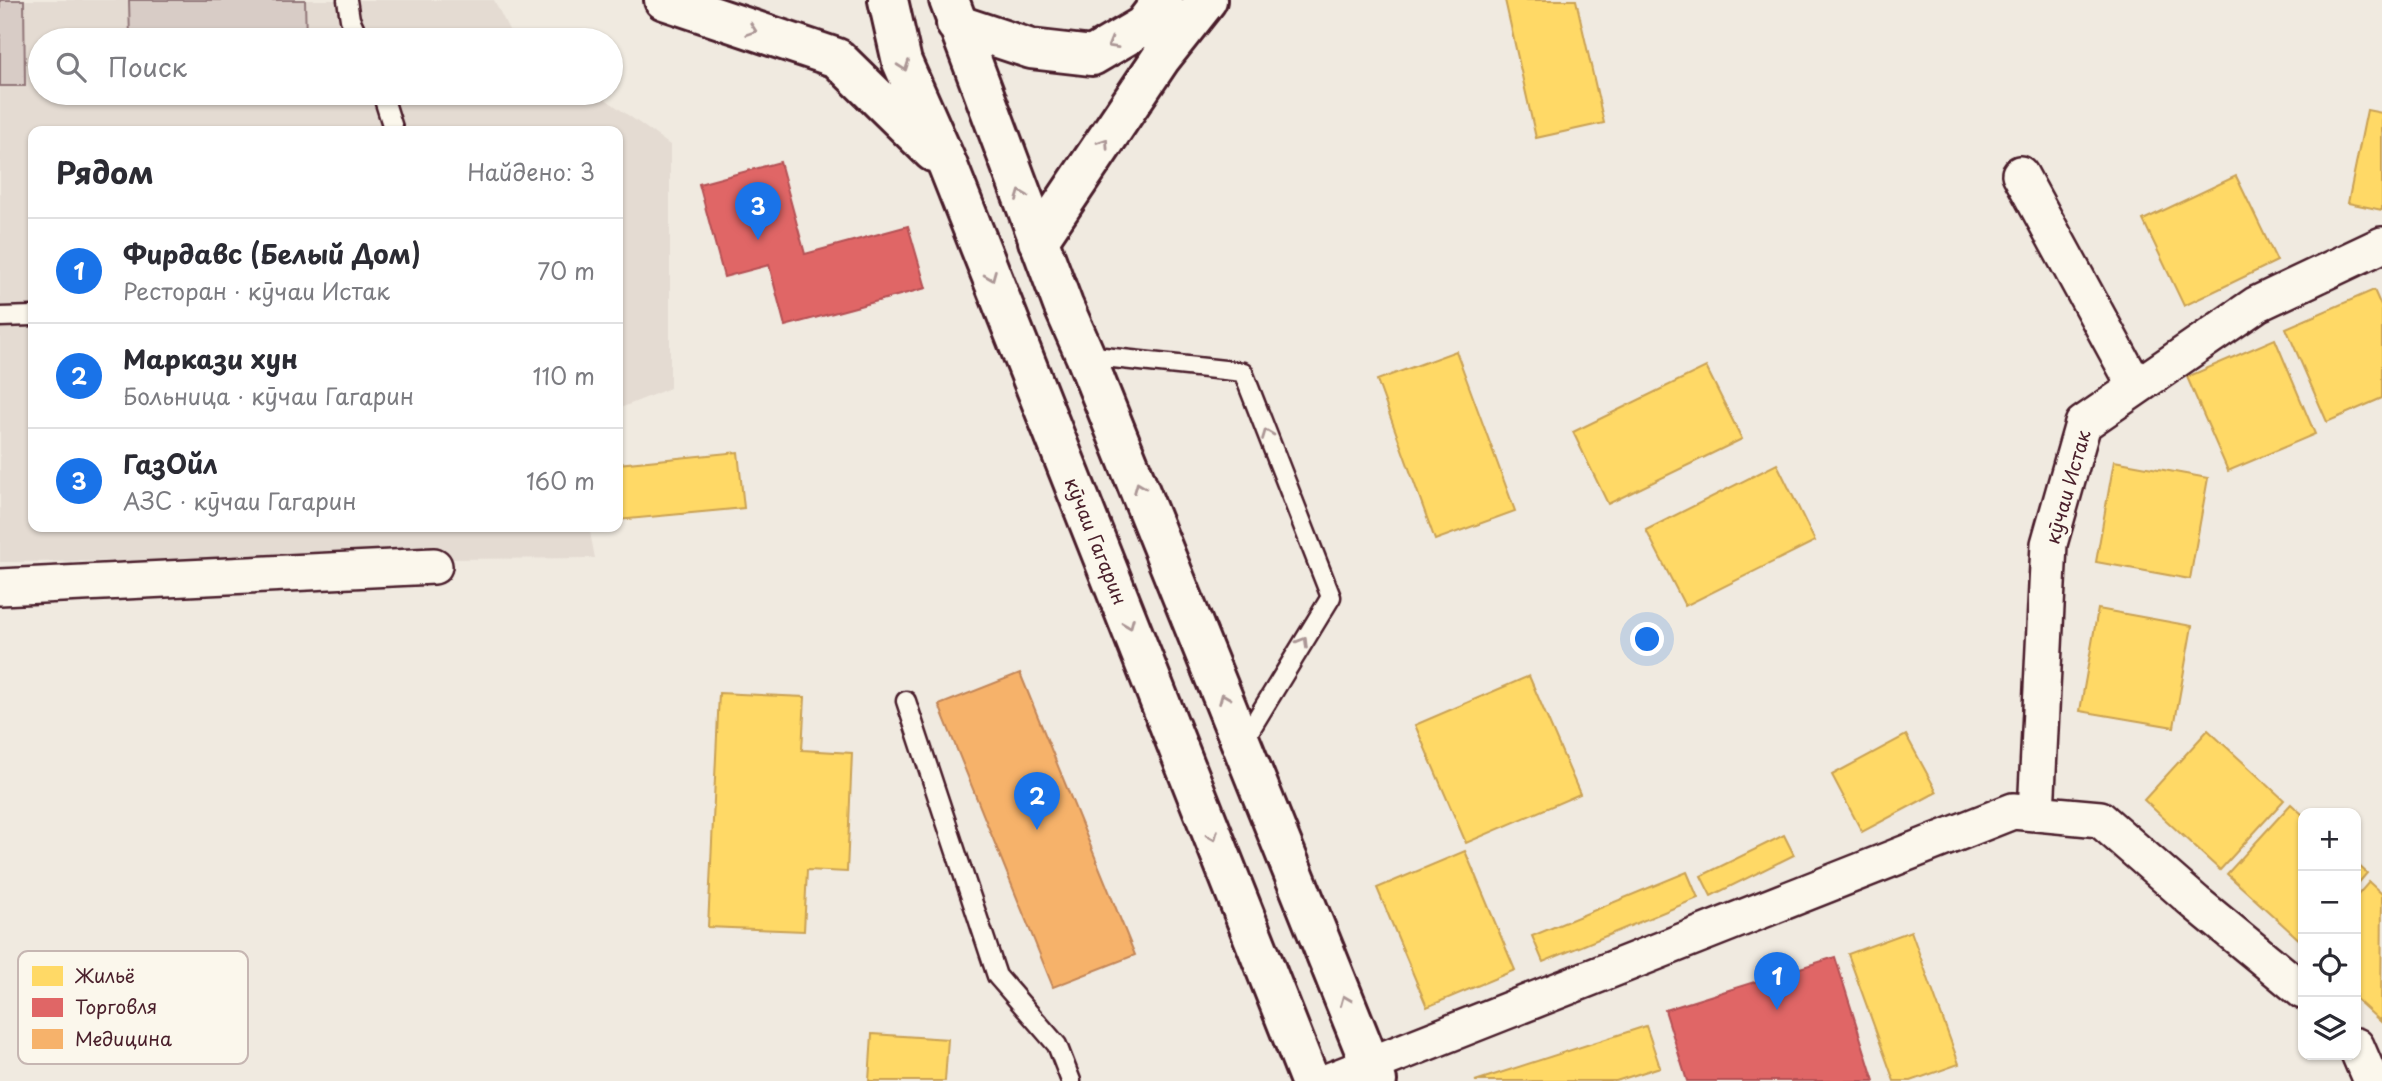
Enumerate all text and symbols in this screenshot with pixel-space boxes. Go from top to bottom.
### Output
one-way arrow [745,22,758,36]
search box [28,28,623,105]
one-way arrow [1107,36,1120,49]
text: Поиск [108,47,187,86]
icon: search [52,48,90,86]
one-way arrow [896,60,910,72]
one-way arrow [1095,138,1108,151]
text: Рядом [56,149,154,194]
text: Найдено: 3 [467,154,595,189]
pin: 3 [735,182,781,240]
one-way arrow [1015,190,1029,202]
text: Фирдавс (Белый Дом) [123,234,421,273]
text: 1 [74,253,85,288]
text: 70 m [537,253,595,288]
one-way arrow [983,270,997,282]
text: Ресторан · кӯчаи Истак [123,273,390,308]
text: Маркази хун [123,339,298,378]
text: 2 [71,358,87,393]
text: 110 m [533,358,595,393]
text: Больница · кӯчаи Гагарин [123,378,414,413]
street label: кӯчаи Истак [2037,426,2097,547]
one-way arrow [1262,429,1276,441]
text: ГазОйл [123,444,218,483]
text: 3 [71,463,87,498]
text: 160 m [526,463,595,498]
street label: кӯчаи Гагарин [1059,473,1135,608]
one-way arrow [1133,482,1147,494]
text: АЗС · кӯчаи Гагарин [123,483,357,518]
one-way arrow [1121,618,1135,630]
your location [1630,622,1664,656]
one-way arrow [1295,637,1308,650]
one-way arrow [1219,693,1233,705]
pin: 2 [1014,772,1060,830]
map controls [2298,808,2361,1060]
button: + [2298,808,2361,871]
one-way arrow [1205,829,1219,841]
button: − [2298,871,2361,934]
button: locate [2298,934,2361,997]
legend [18,951,248,1064]
pin: 1 [1754,952,1800,1010]
text: Жильё [74,961,135,989]
text: Торговля [75,992,157,1020]
one-way arrow [1340,995,1354,1007]
button: layers [2298,997,2361,1060]
text: Медицина [75,1024,172,1052]

